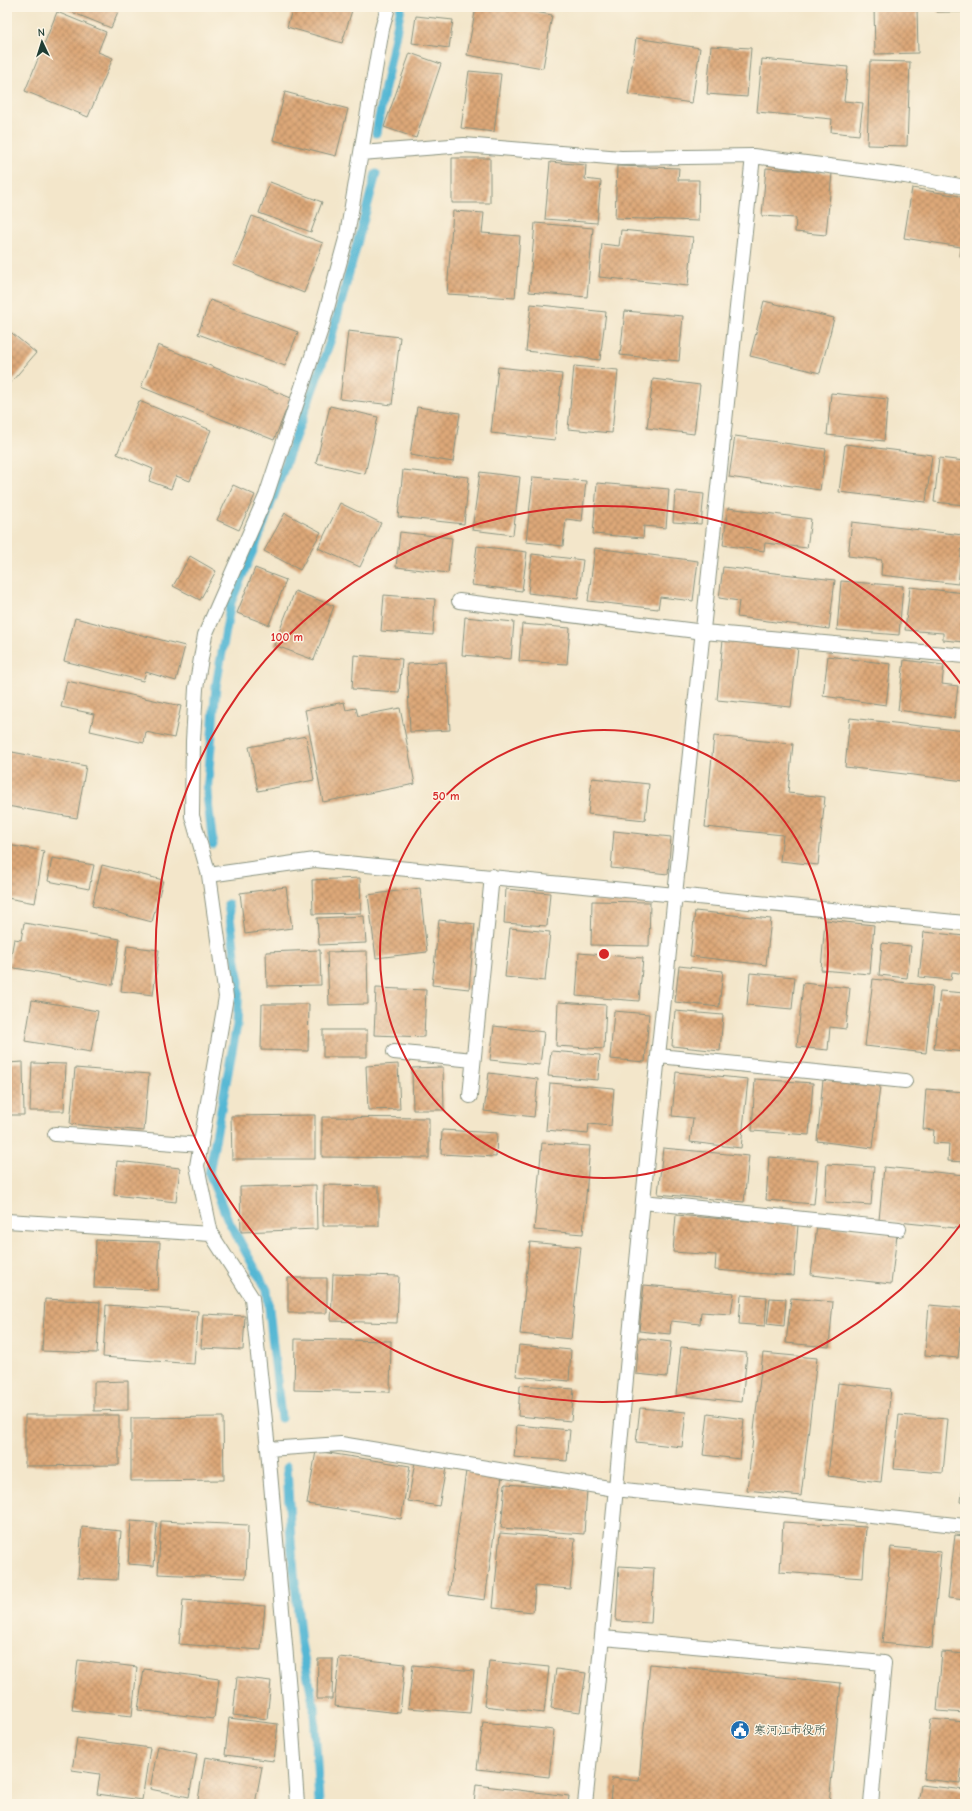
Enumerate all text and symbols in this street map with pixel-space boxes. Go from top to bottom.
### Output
north arrow [22,22,62,62]
text: N [37,26,45,39]
text: 100 m [271,630,303,644]
text: 50 m [432,789,460,803]
centre of rings [597,947,611,961]
public building icon: 寒河江市役所 [729,1719,751,1741]
place label: 寒河江市役所 [754,1723,826,1737]

